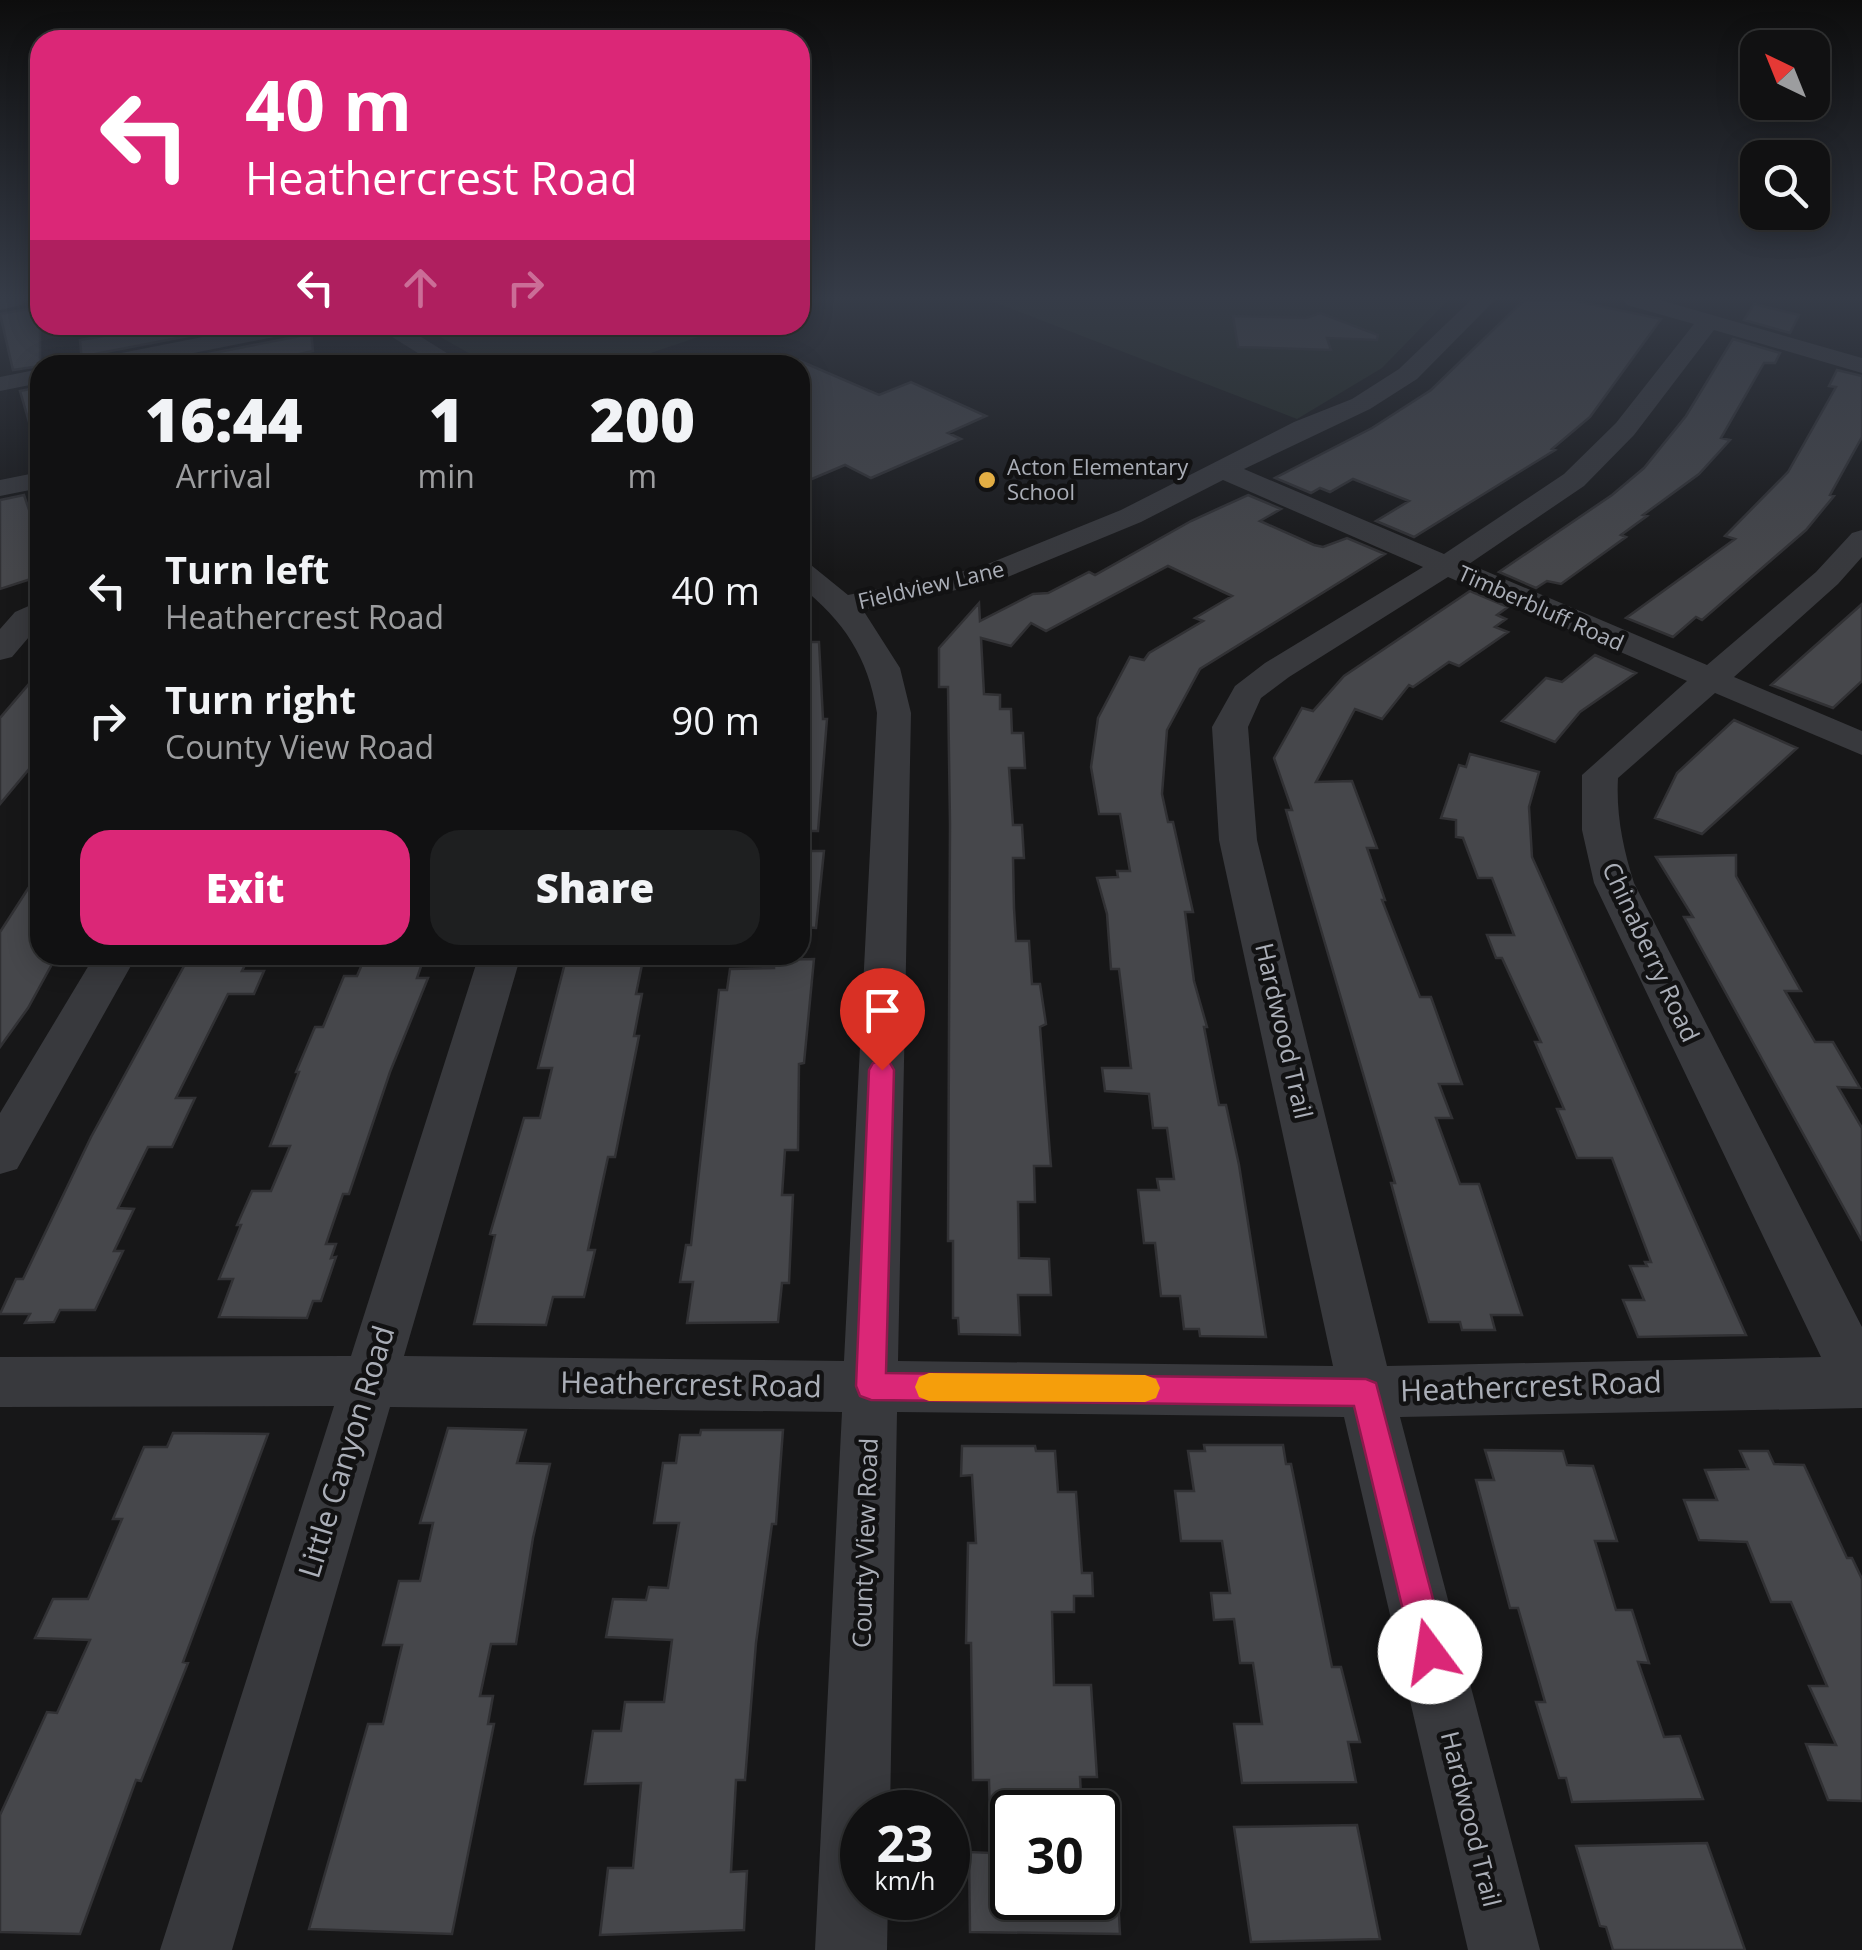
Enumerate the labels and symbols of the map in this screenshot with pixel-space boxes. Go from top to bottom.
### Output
north arrow [1740,30,1830,120]
place label: Acton Elementary School [1007,451,1189,506]
marker: Acton Elementary School [976,469,998,491]
street label: Fieldview Lane [855,553,1007,615]
street label: Timberbluff Road [1454,557,1629,657]
street label: Chinaberry Road [1595,856,1709,1047]
street label: Hardwood Trail [1248,939,1322,1122]
pin [840,968,925,1071]
street label: Little Canyon Road [288,1320,403,1583]
street label: Heathercrest Road [1399,1360,1662,1411]
street label: Heathercrest Road [560,1361,822,1406]
street label: County View Road [843,1437,885,1649]
position arrow [1378,1600,1482,1704]
street label: Hardwood Trail [1434,1728,1510,1910]
speed limit sign: 30 [990,1790,1120,1920]

